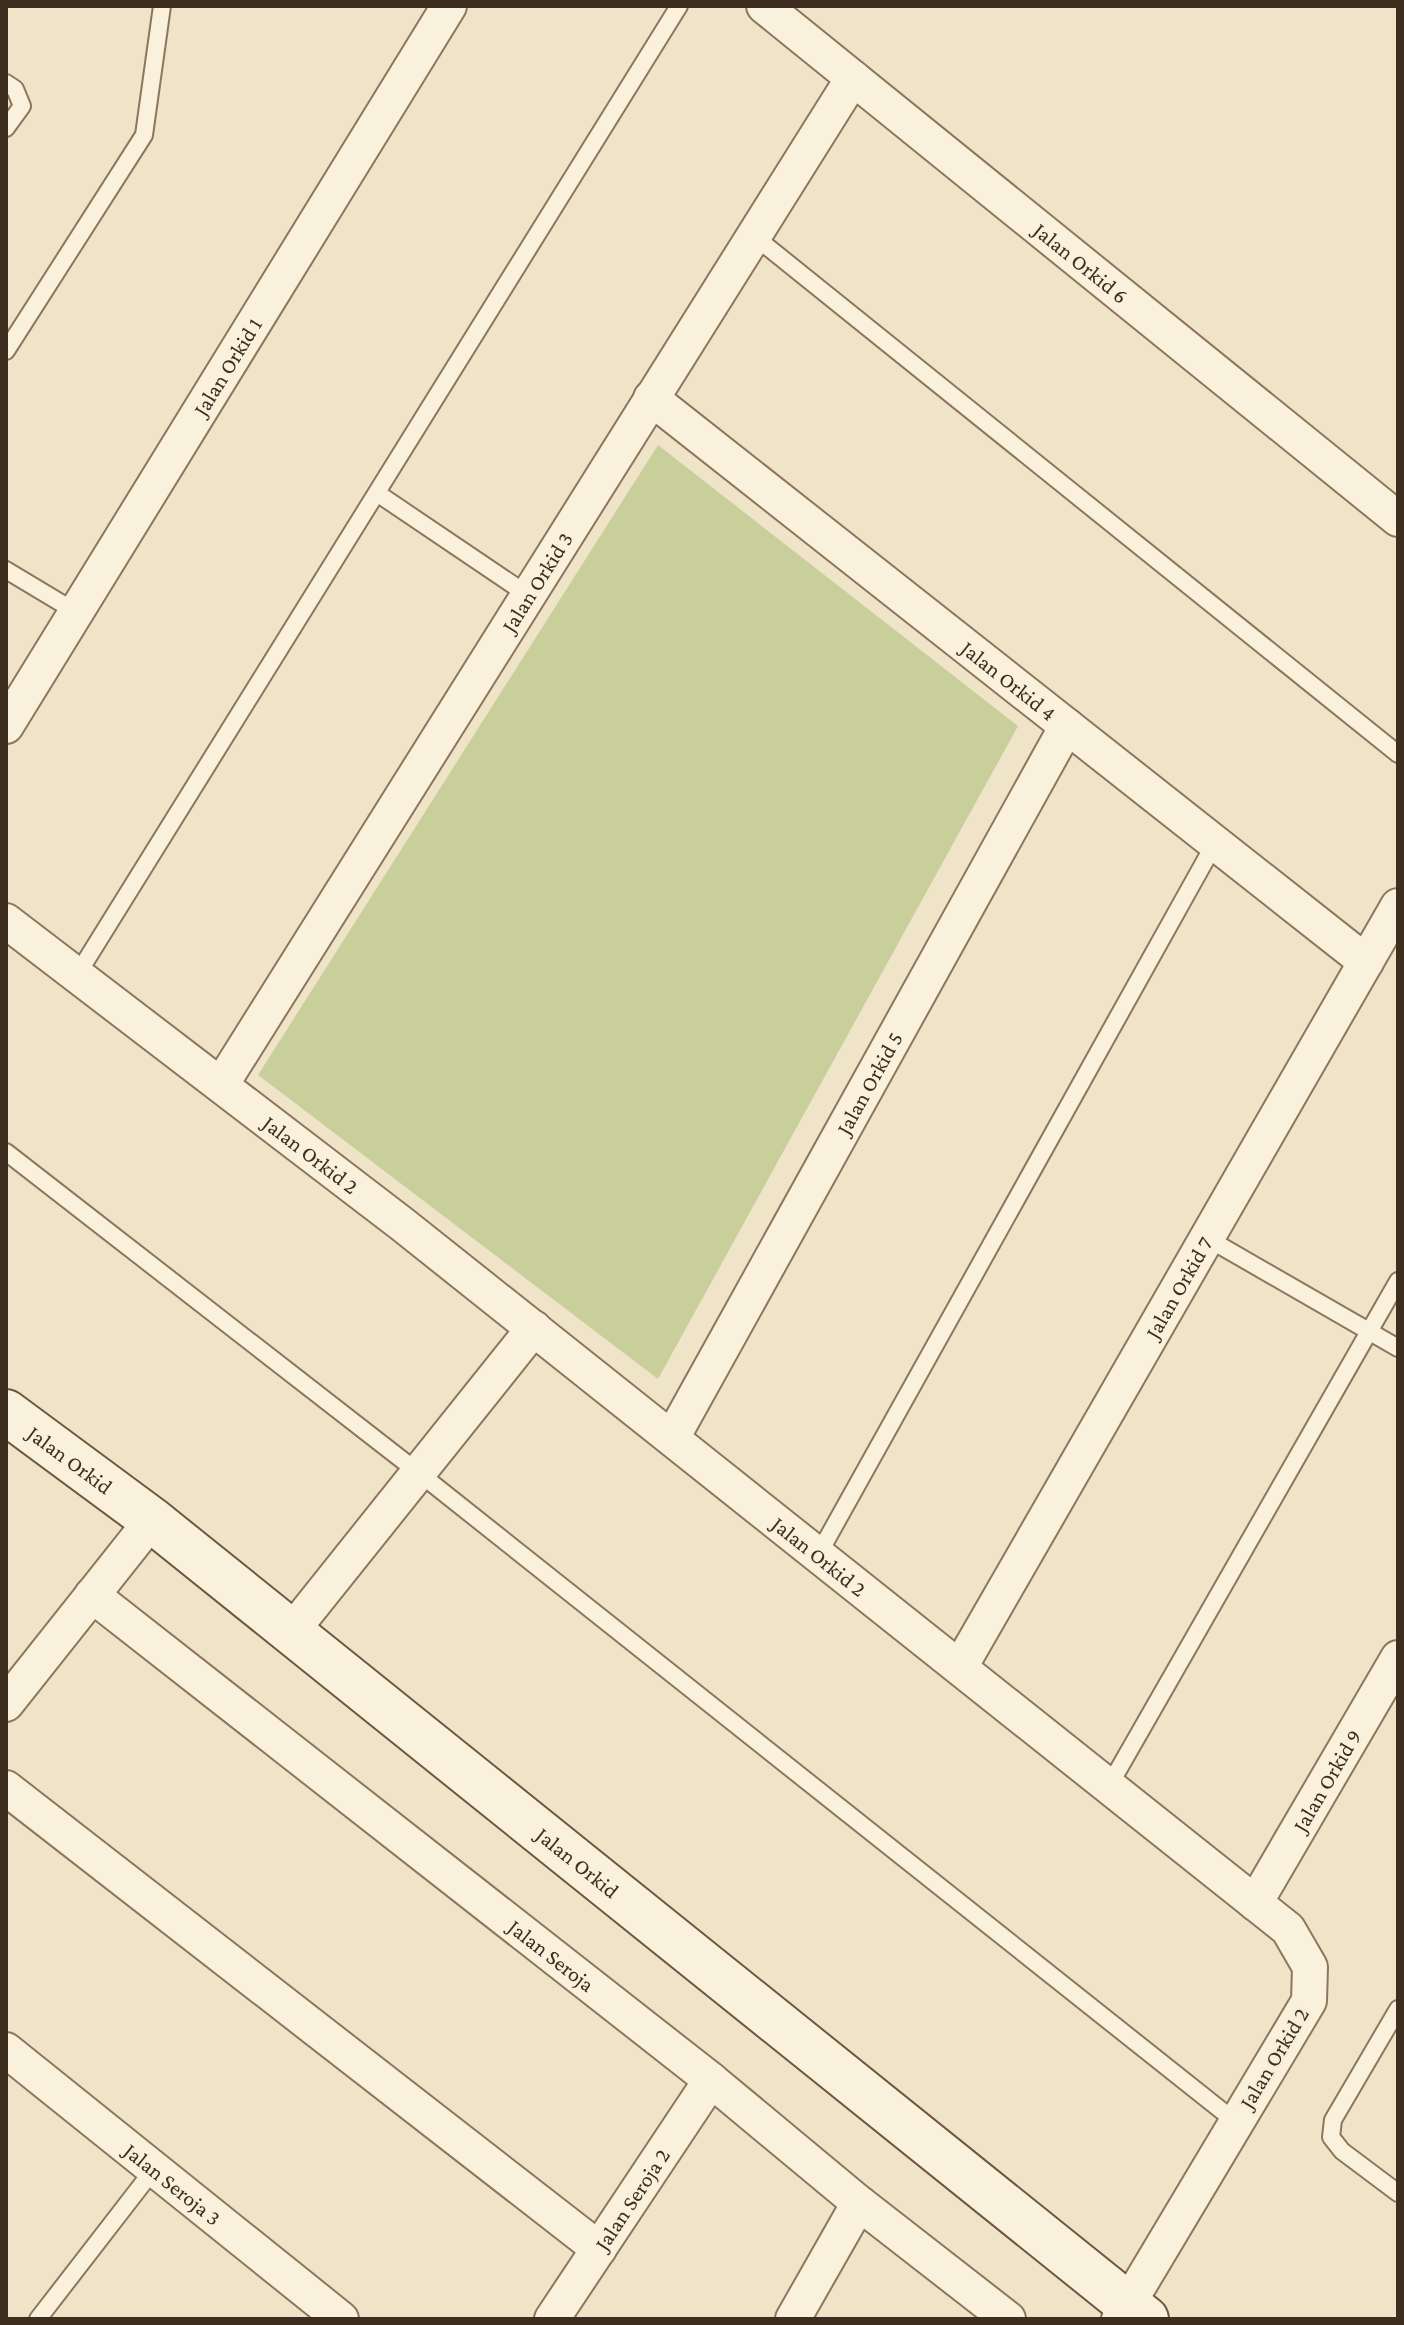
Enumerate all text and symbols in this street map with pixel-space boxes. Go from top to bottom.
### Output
street label: Jalan Orkid 6 [1027,216,1133,308]
street label: Jalan Orkid 1 [187,313,267,422]
street label: Jalan Orkid 3 [495,527,578,638]
street label: Jalan Orkid 4 [955,634,1062,726]
street label: Jalan Orkid 5 [830,1027,907,1140]
street label: Jalan Orkid 2 [257,1109,364,1199]
street label: Jalan Orkid 7 [1138,1232,1218,1344]
street label: Jalan Orkid [22,1419,118,1499]
street label: Jalan Orkid 2 [766,1510,872,1601]
street label: Jalan Orkid 9 [1286,1725,1366,1838]
street label: Jalan Orkid [530,1820,625,1903]
street label: Jalan Seroja [502,1913,600,1997]
street label: Jalan Orkid 2 [1233,2003,1314,2115]
street label: Jalan Seroja 3 [118,2136,226,2230]
street label: Jalan Seroja 2 [588,2143,675,2256]

